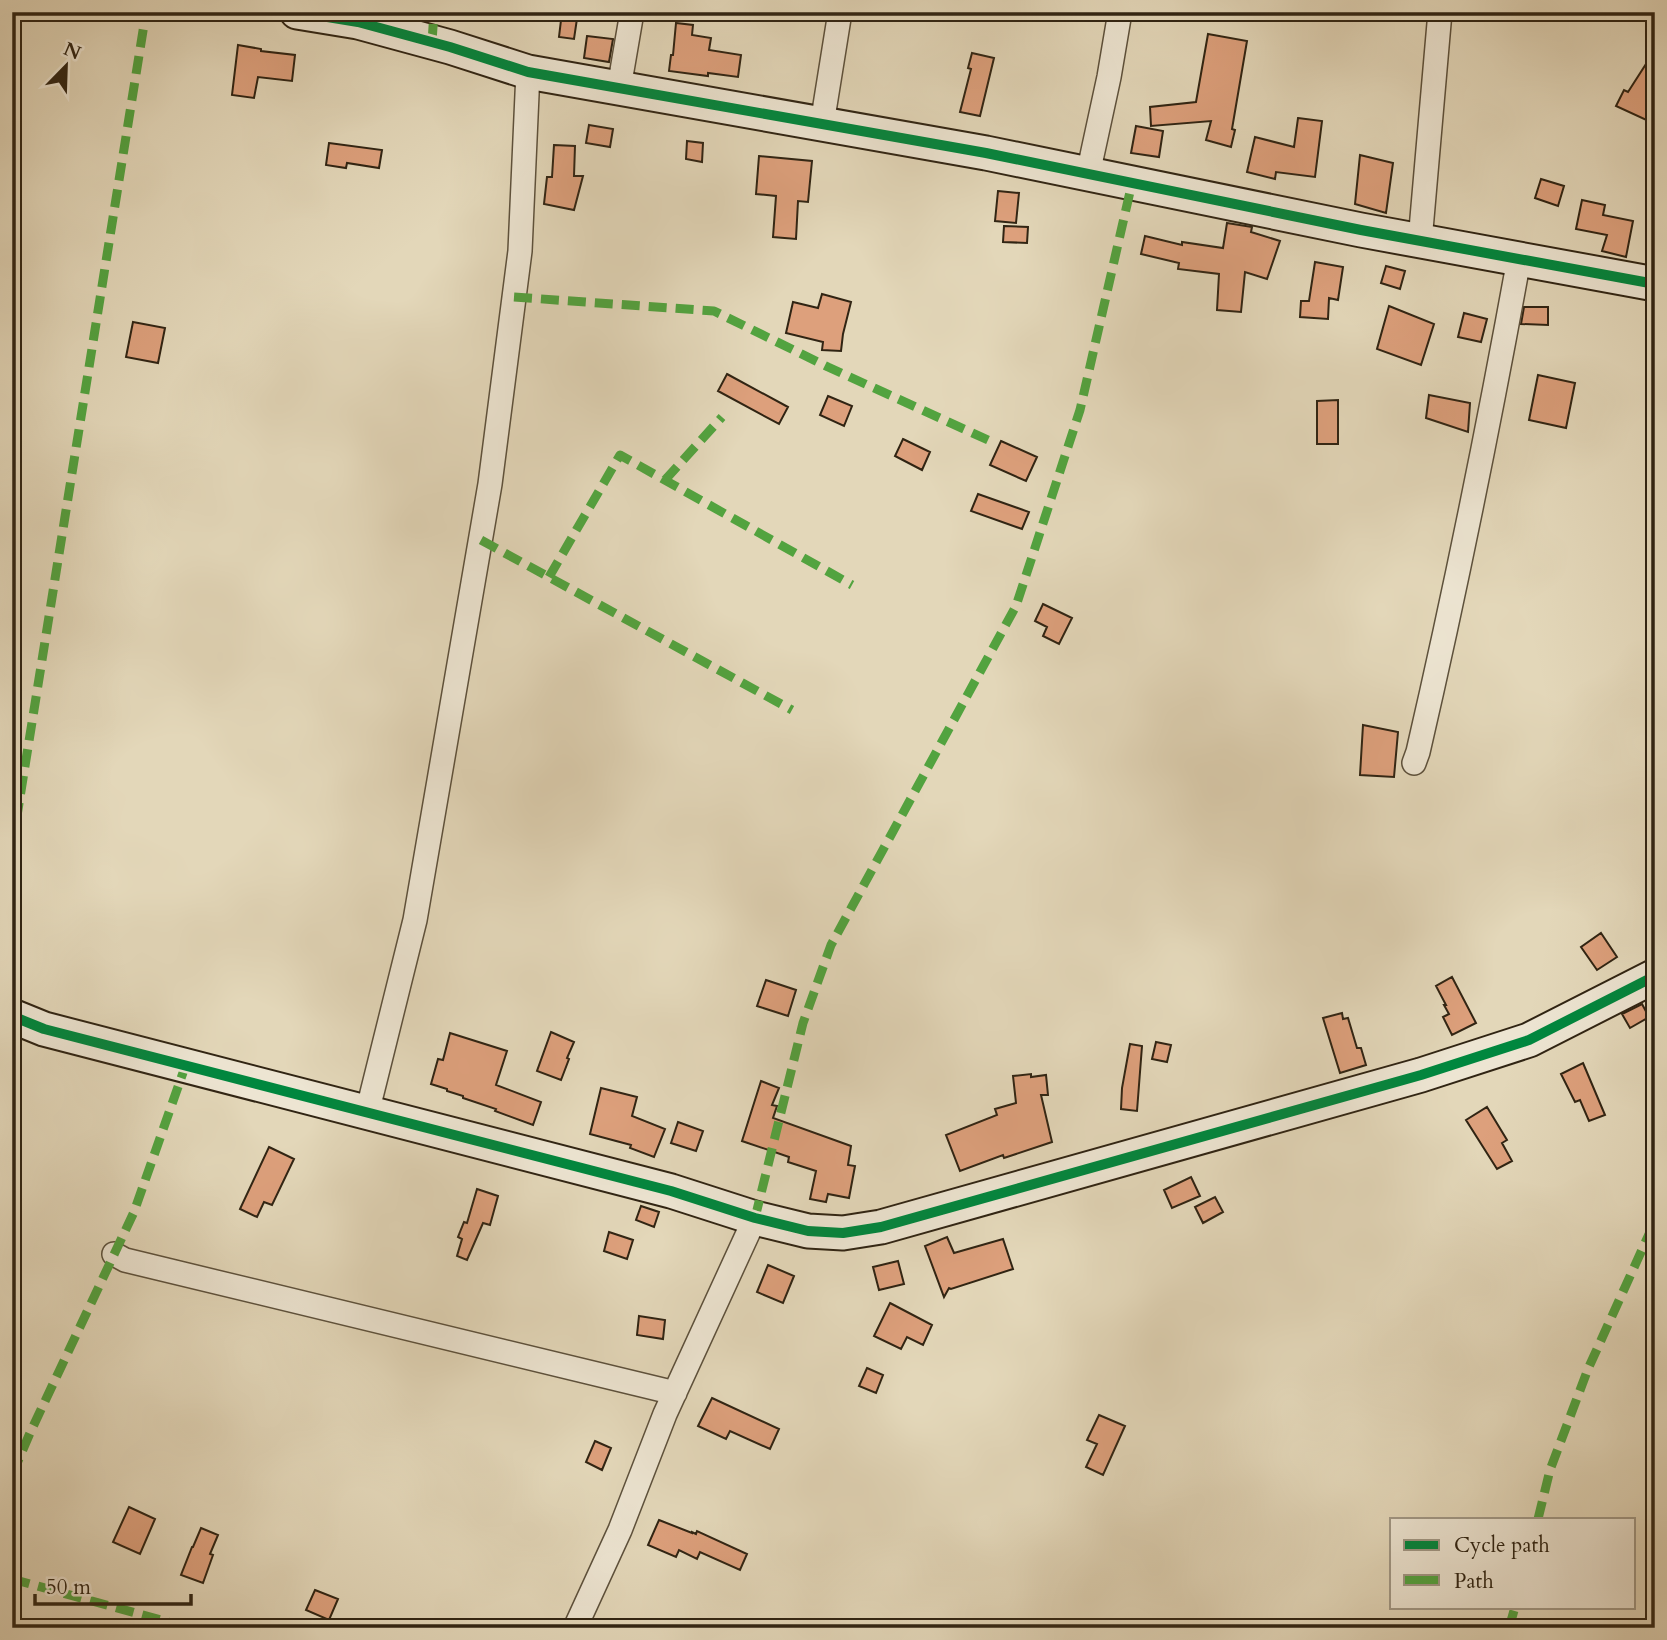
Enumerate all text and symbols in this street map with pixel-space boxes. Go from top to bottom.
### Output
north arrow [32,32,102,102]
text: N [60,36,85,67]
legend [1390,1518,1636,1608]
text: Cycle path [1454,1531,1550,1560]
scale bar [35,1563,191,1607]
text: Path [1454,1567,1494,1596]
text: 50 m [46,1573,91,1602]

